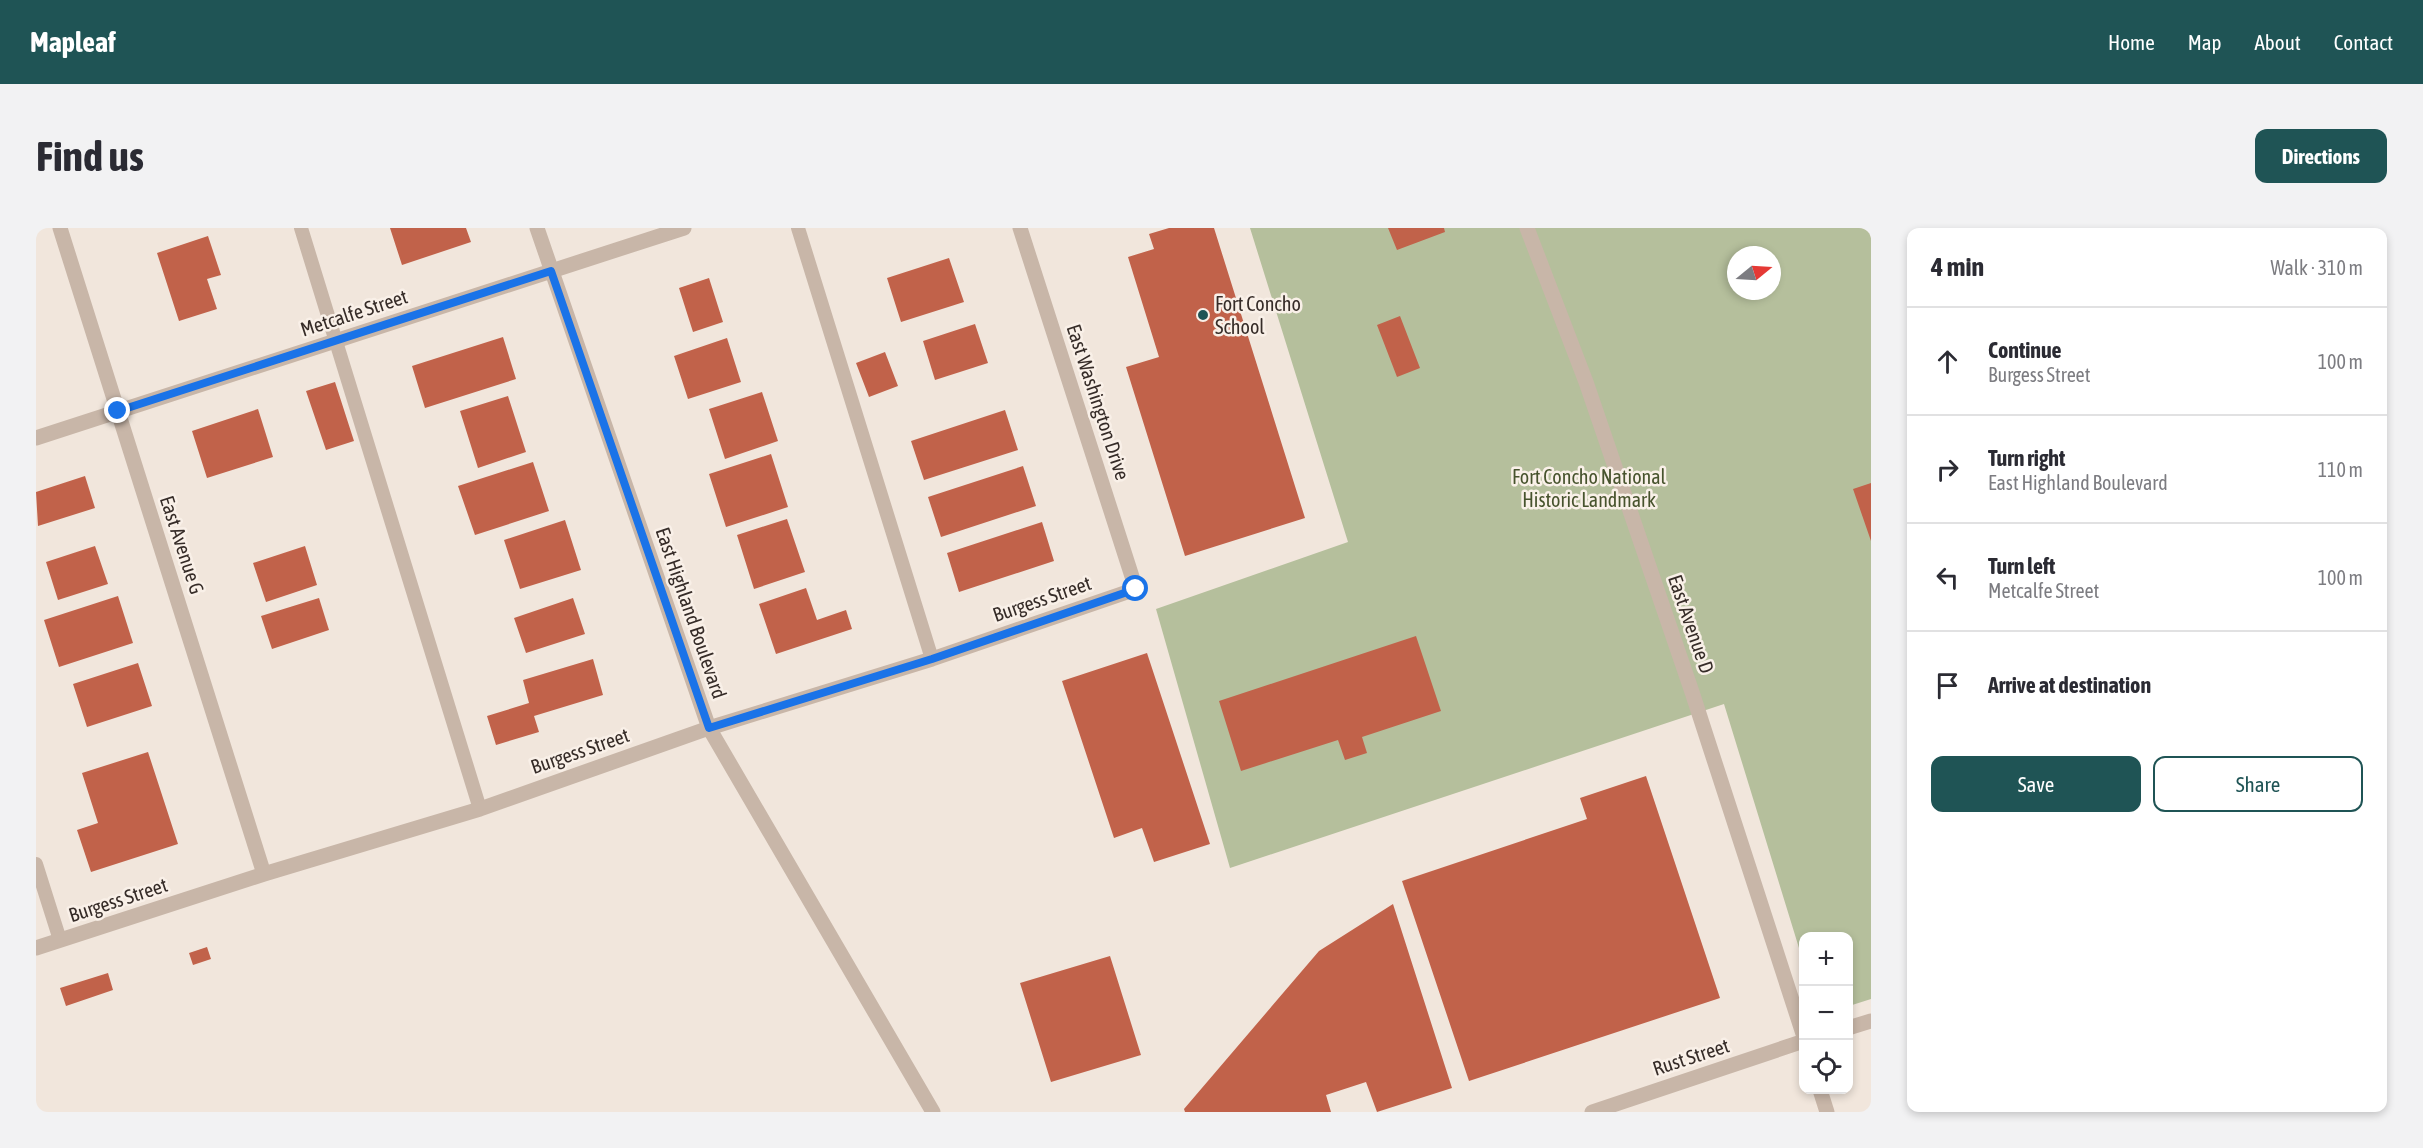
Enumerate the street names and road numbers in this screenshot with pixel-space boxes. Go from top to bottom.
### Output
street label: Metcalfe Street [297,284,411,341]
street label: East Washington Drive [1062,321,1135,483]
street label: East Avenue G [156,493,209,597]
street label: East Highland Boulevard [651,524,732,702]
street label: Burgess Street [990,571,1094,626]
street label: East Avenue D [1664,572,1719,676]
street label: Burgess Street [528,723,632,778]
street label: Burgess Street [66,873,170,926]
street label: Rust Street [1650,1033,1732,1080]

